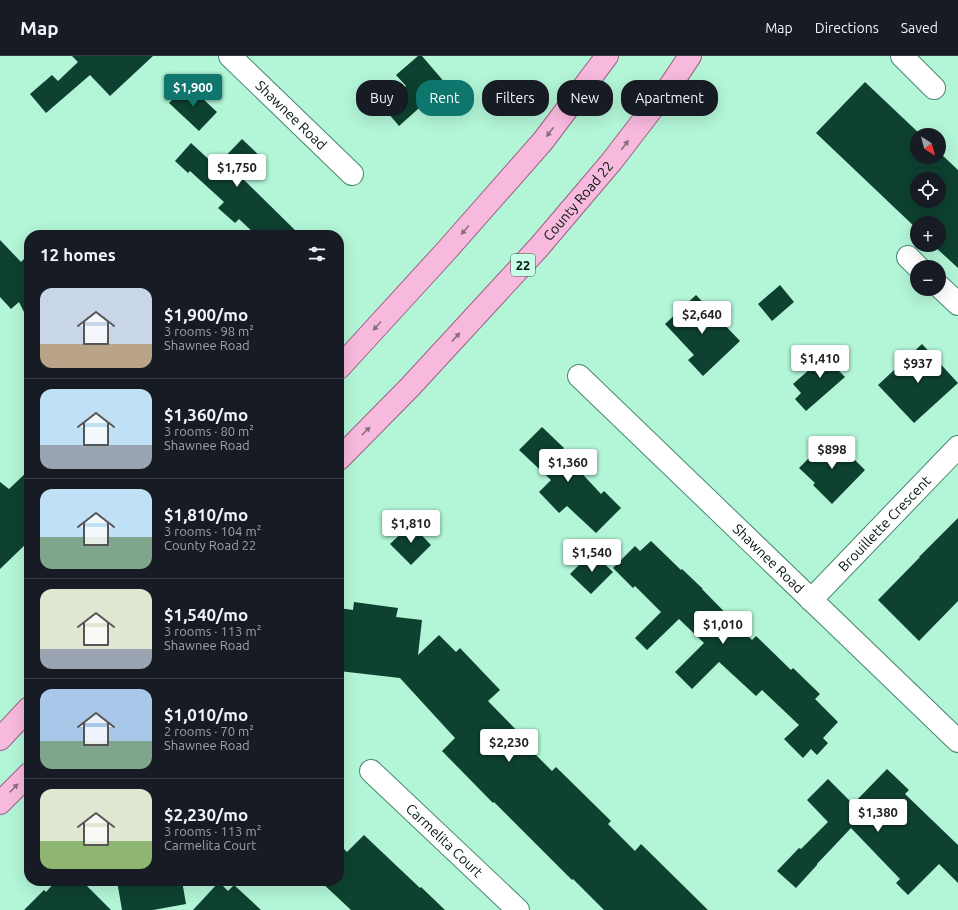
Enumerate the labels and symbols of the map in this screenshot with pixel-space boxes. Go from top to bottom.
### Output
pin: $1,900 [160,74,226,108]
street label: Shawnee Road [252,77,330,153]
one-way arrow [546,126,554,137]
north arrow [910,128,946,164]
one-way arrow [620,139,629,150]
pin: $1,750 [204,154,270,188]
street label: County Road 22 [540,158,616,244]
one-way arrow [460,225,469,235]
road number: 22 [511,254,535,276]
pin: $2,640 [669,301,735,335]
one-way arrow [373,321,382,331]
one-way arrow [451,332,461,342]
pin: $1,410 [787,345,853,379]
pin: $937 [894,350,942,384]
one-way arrow [361,426,371,436]
pin: $898 [808,436,856,470]
pin: $1,360 [535,449,601,483]
street label: Brouillette Crescent [835,472,934,575]
pin: $1,810 [378,510,444,544]
street label: Shawnee Road [730,521,807,596]
pin: $1,540 [559,539,625,573]
pin: $1,010 [690,611,756,645]
pin: $2,230 [476,729,542,763]
one-way arrow [10,783,19,793]
pin: $1,380 [845,799,911,833]
street label: Carmelita Court [403,800,486,881]

